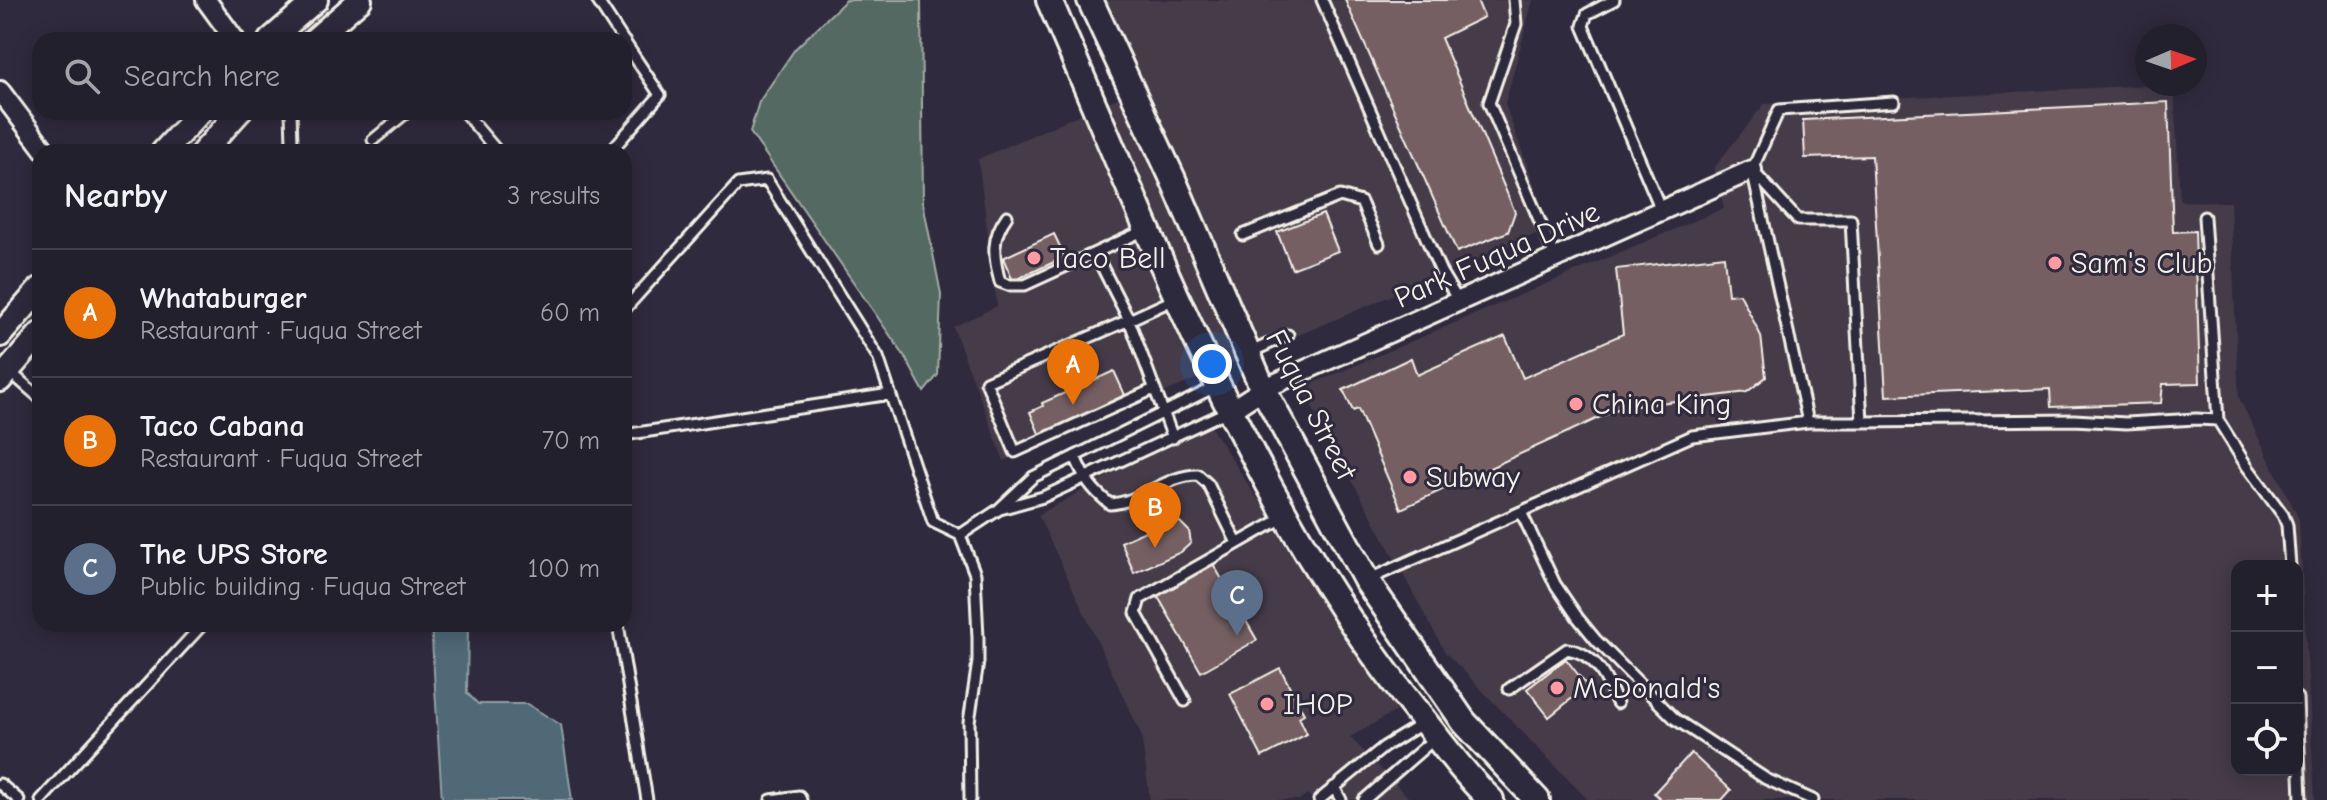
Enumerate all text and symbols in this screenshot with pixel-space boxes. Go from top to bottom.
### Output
north arrow [2135,24,2207,96]
search box [32,32,632,120]
icon: search [60,54,104,98]
text: Search here [124,59,280,94]
text: Nearby [64,176,167,216]
text: 3 results [507,181,600,211]
street label: Park Fuqua Drive [1389,194,1605,316]
place label: Taco Bell [1050,241,1165,276]
place label: Sam's Club [2071,246,2213,281]
marker: Taco Bell [1025,249,1043,267]
marker: Sam's Club [2046,254,2064,272]
text: Whataburger [140,281,307,316]
text: A [83,298,97,328]
text: 60 m [540,298,600,328]
text: Restaurant · Fuqua Street [140,316,422,346]
street label: Fuqua Street [1258,324,1364,487]
pin: A [1047,339,1099,405]
your location [1192,344,1232,384]
place label: China King [1592,387,1732,422]
marker: China King [1567,395,1585,413]
text: Taco Cabana [140,409,305,444]
text: B [82,426,98,456]
text: 70 m [542,426,600,456]
text: Restaurant · Fuqua Street [140,444,422,474]
place label: Subway [1426,460,1521,495]
marker: Subway [1401,468,1419,486]
pin: B [1129,482,1181,548]
text: The UPS Store [140,537,328,572]
text: C [82,554,98,584]
text: 100 m [528,554,600,584]
map controls [2231,560,2303,776]
button: + [2231,560,2303,632]
pin: C [1211,570,1263,636]
text: Public building · Fuqua Street [140,572,465,602]
button: − [2231,632,2303,704]
place label: McDonald's [1573,671,1720,706]
marker: McDonald's [1548,679,1566,697]
place label: IHOP [1283,687,1353,722]
marker: IHOP [1258,695,1276,713]
button: locate [2231,704,2303,776]

